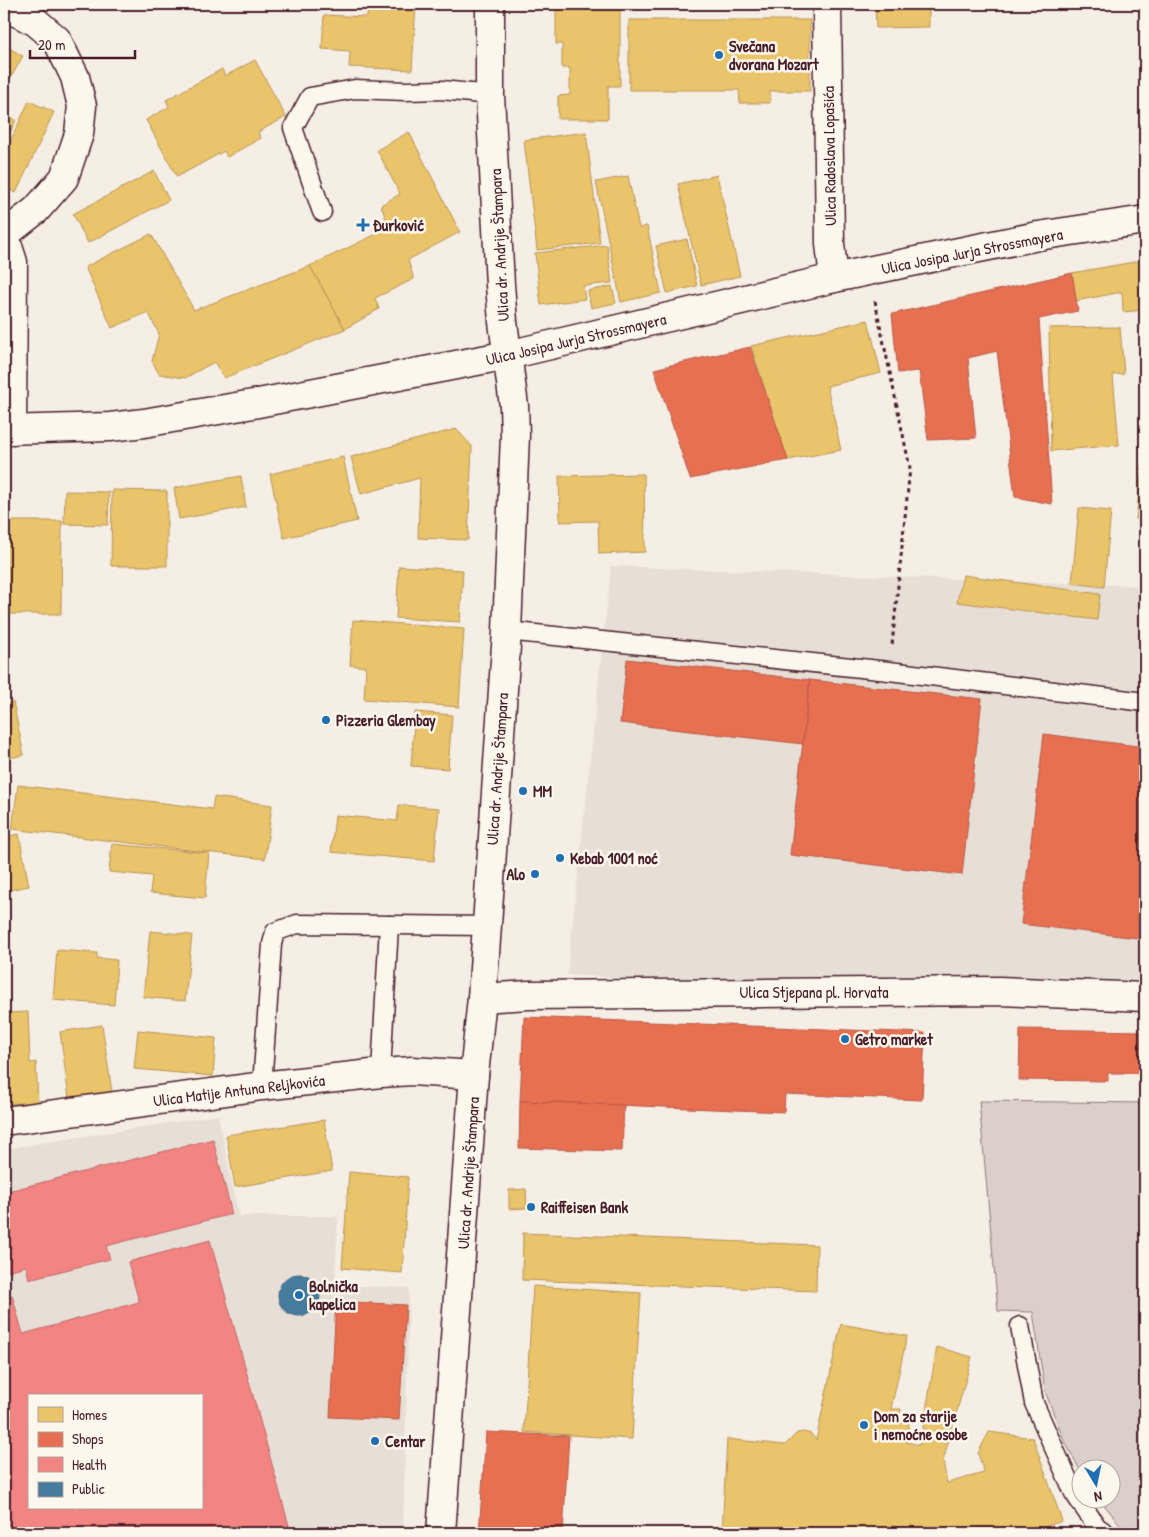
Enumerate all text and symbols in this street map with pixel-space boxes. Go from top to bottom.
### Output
scale bar [30,28,135,60]
text: 20 m [38,34,65,55]
place label: Svečana dvorana Mozart [729,35,819,75]
marker: Svečana dvorana Mozart [713,49,725,61]
street label: Ulica Radoslava Lopašića [817,86,841,226]
street label: Ulica dr. Andrije Štampara [484,168,514,322]
place label: Đurković [373,214,424,236]
marker: Đurković [357,219,369,231]
street label: Ulica Josipa Jurja Strossmayera [879,223,1065,279]
street label: Ulica Josipa Jurja Strossmayera [484,308,668,370]
street label: Ulica dr. Andrije Štampara [481,692,513,846]
place label: Pizzeria Glembay [336,709,436,732]
marker: Pizzeria Glembay [320,714,332,726]
place label: MM [533,780,553,802]
marker: MM [517,785,529,797]
place label: Kebab 1001 noć [570,847,658,869]
marker: Kebab 1001 noć [554,852,566,864]
place label: Alo [506,863,526,885]
marker: Alo [529,868,541,880]
street label: Ulica Stjepana pl. Horvata [740,981,888,1003]
place label: Getro market [855,1028,933,1050]
marker: Getro market [839,1033,851,1045]
street label: Ulica Matije Antuna Reljkovića [152,1069,326,1111]
street label: Ulica dr. Andrije Štampara [452,1096,484,1250]
place label: Raiffeisen Bank [541,1196,629,1218]
marker: Raiffeisen Bank [525,1201,537,1213]
place label: Bolnička kapelica [309,1275,358,1316]
marker: Bolnička kapelica [293,1289,305,1301]
legend [28,1394,202,1510]
text: Homes [72,1404,107,1425]
place label: Dom za starije i nemoćne osobe [874,1405,968,1445]
marker: Dom za starije i nemoćne osobe [858,1419,870,1431]
text: Shops [72,1428,104,1449]
place label: Centar [385,1430,426,1452]
marker: Centar [369,1435,381,1447]
text: Health [72,1454,106,1475]
north arrow [1072,1460,1122,1510]
text: Public [72,1478,105,1499]
text: N [1092,1487,1104,1507]

